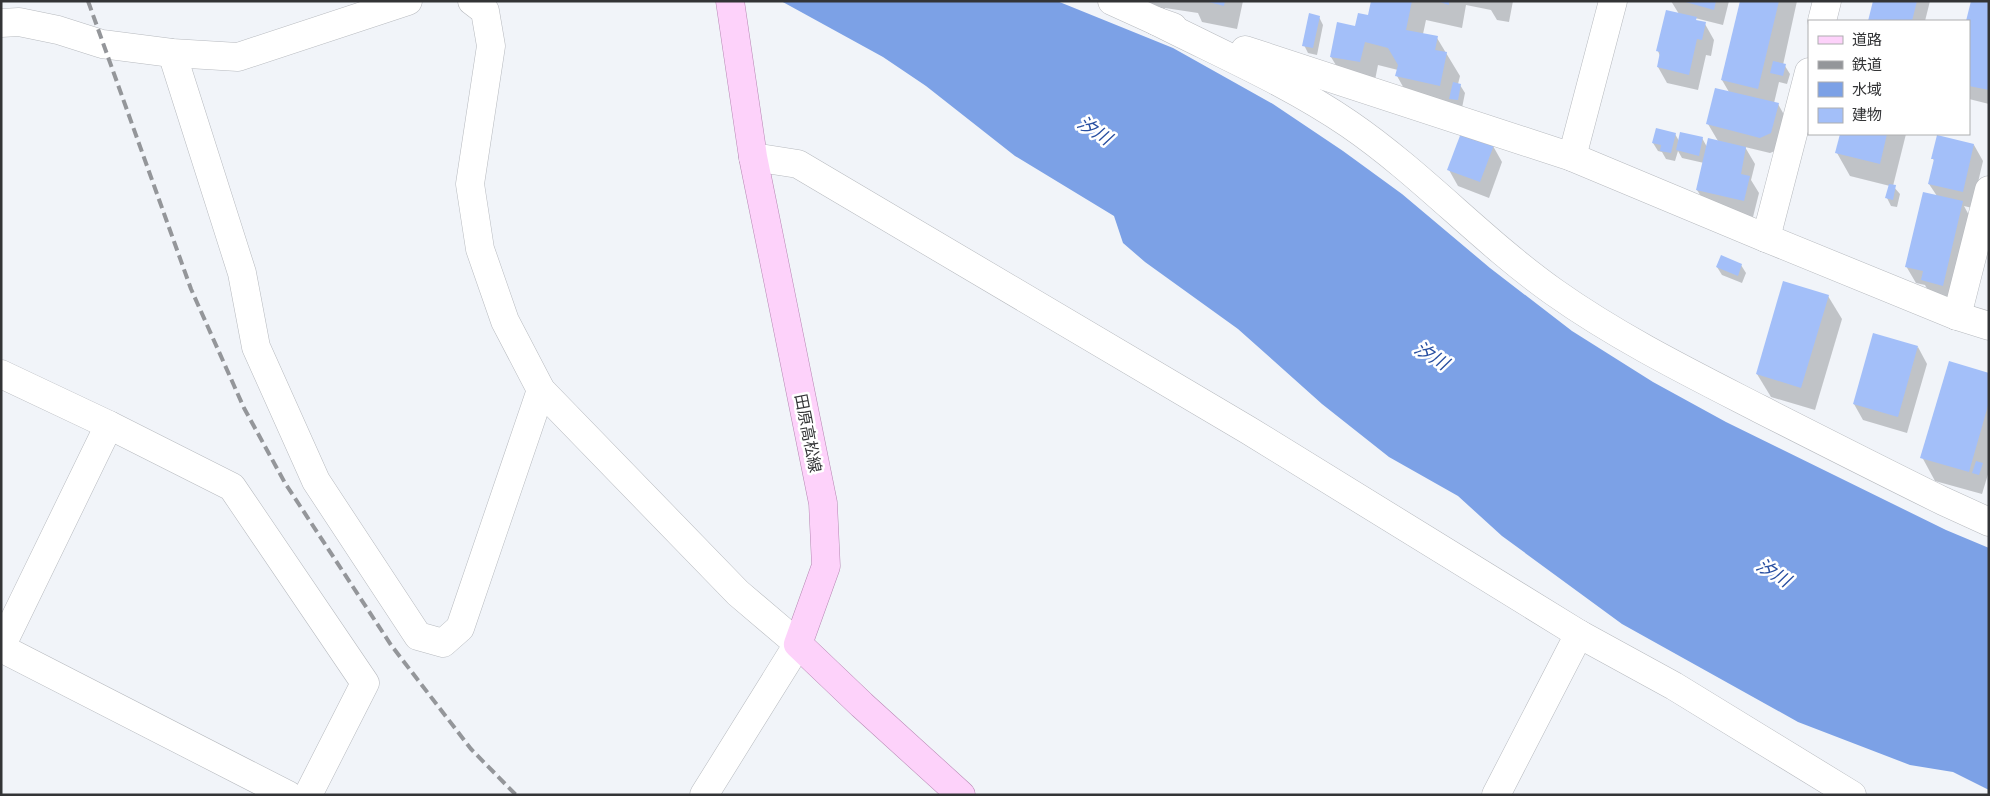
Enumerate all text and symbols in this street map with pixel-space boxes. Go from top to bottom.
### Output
legend [1808,20,1970,135]
text: 道路 [1852,30,1882,48]
text: 鉄道 [1852,55,1882,73]
text: 水域 [1852,80,1882,98]
text: 建物 [1852,105,1882,123]
water label: 汐川 [1074,111,1118,150]
water label: 汐川 [1411,336,1455,375]
street label: 田原高松線 [792,392,826,474]
water label: 汐川 [1753,553,1797,592]

